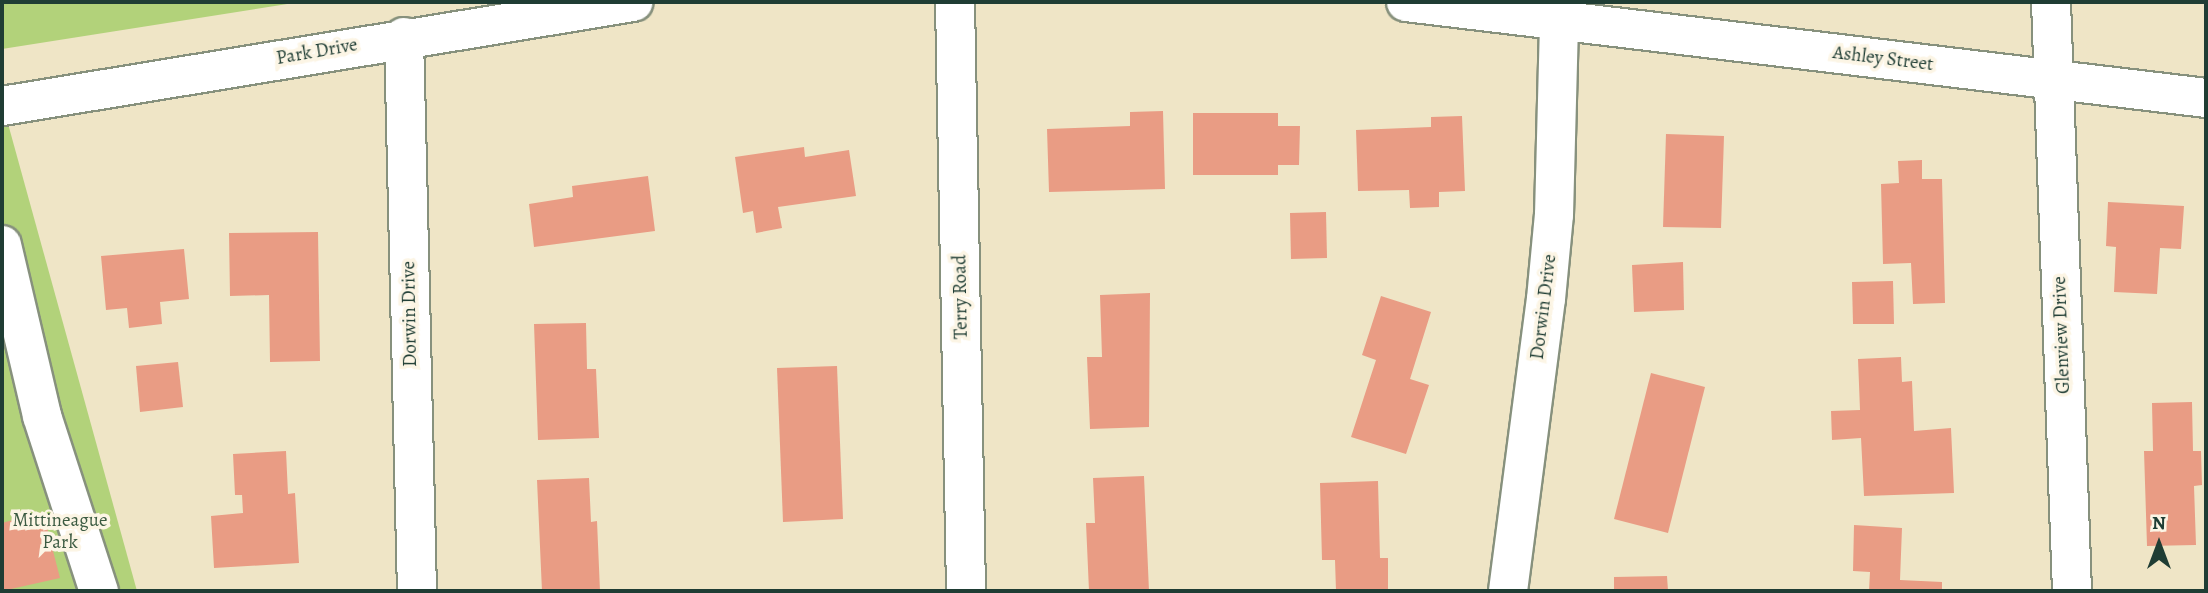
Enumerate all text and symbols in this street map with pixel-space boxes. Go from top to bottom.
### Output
street label: Park Drive [275,34,359,70]
street label: Ashley Street [1831,42,1935,76]
street label: Dorwin Drive [1526,253,1562,361]
street label: Terry Road [949,255,973,339]
street label: Dorwin Drive [398,261,422,367]
street label: Glenview Drive [2049,276,2075,394]
north arrow [2124,509,2194,579]
park label: Mittineague Park [12,510,108,554]
text: N [2152,510,2166,536]

